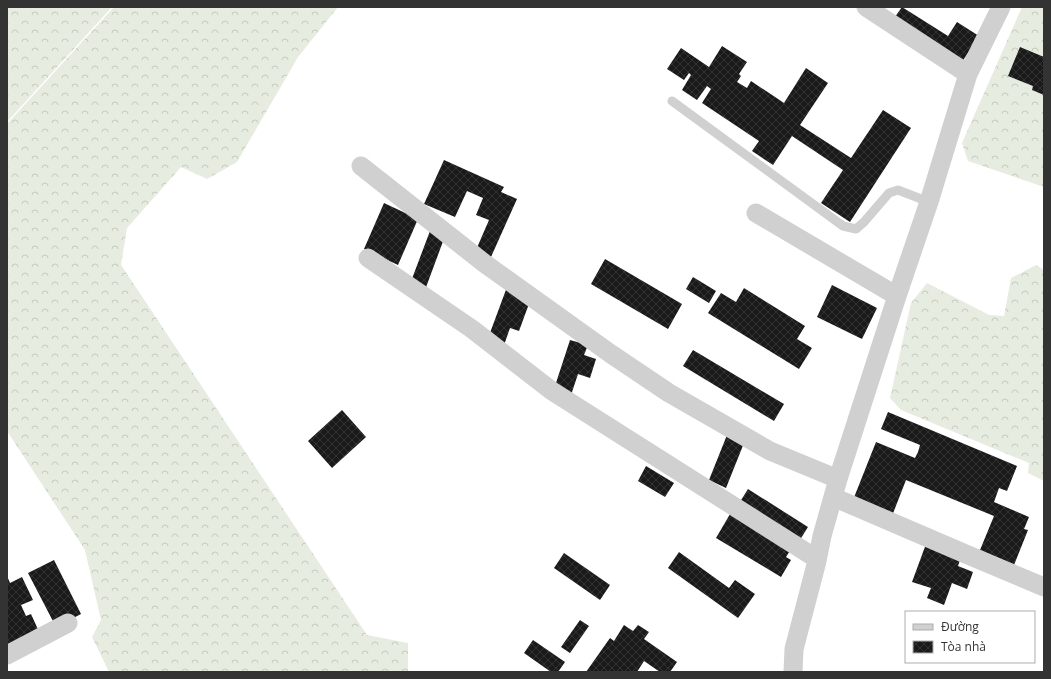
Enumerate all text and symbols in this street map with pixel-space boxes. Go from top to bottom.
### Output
legend [905,611,1035,663]
text: Đường [941,618,979,635]
text: Tòa nhà [941,638,986,655]

